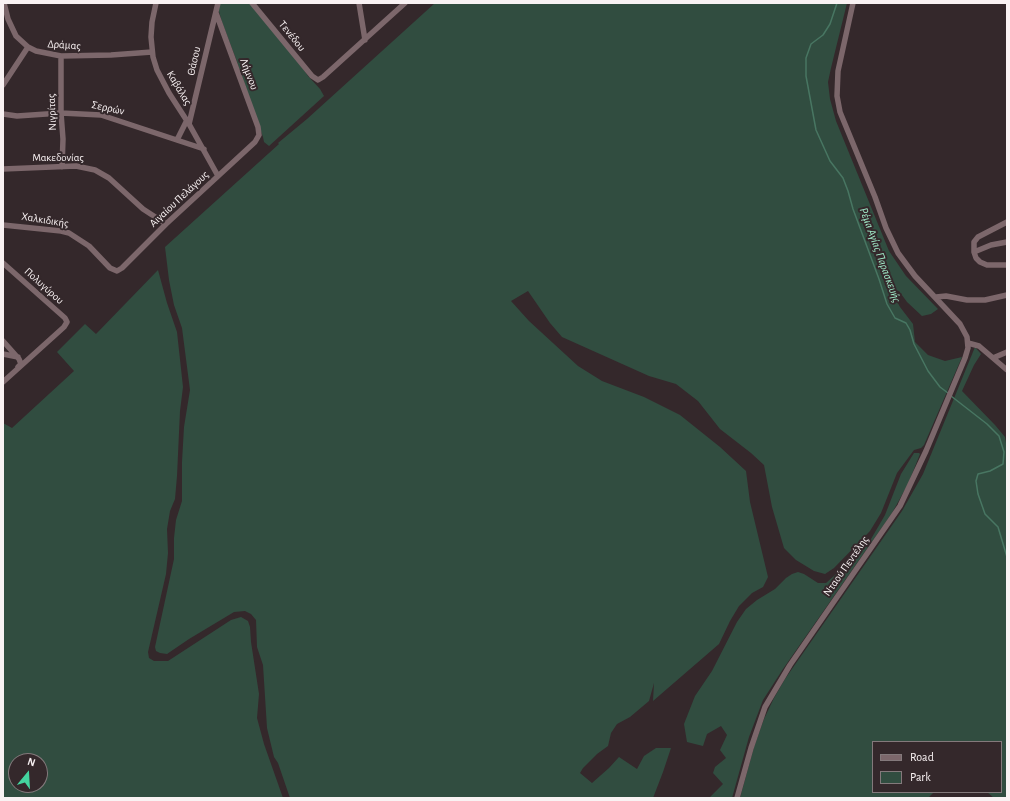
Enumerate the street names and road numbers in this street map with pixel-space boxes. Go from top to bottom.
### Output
street label: Τενέδου [276,18,308,54]
street label: Δράμας [47,37,81,53]
street label: Θάσου [184,45,204,77]
street label: Λήμνου [237,56,261,92]
street label: Καβάλας [164,68,194,108]
street label: Νιγρίτας [45,93,59,131]
street label: Σερρών [90,98,126,118]
street label: Μακεδονίας [32,151,84,165]
street label: Αιγαίου Πελάγους [147,168,211,230]
street label: Χαλκιδικής [21,210,69,230]
street label: Πολυγύρου [22,265,66,307]
street label: Νταού Πεντέλης [820,533,872,599]

